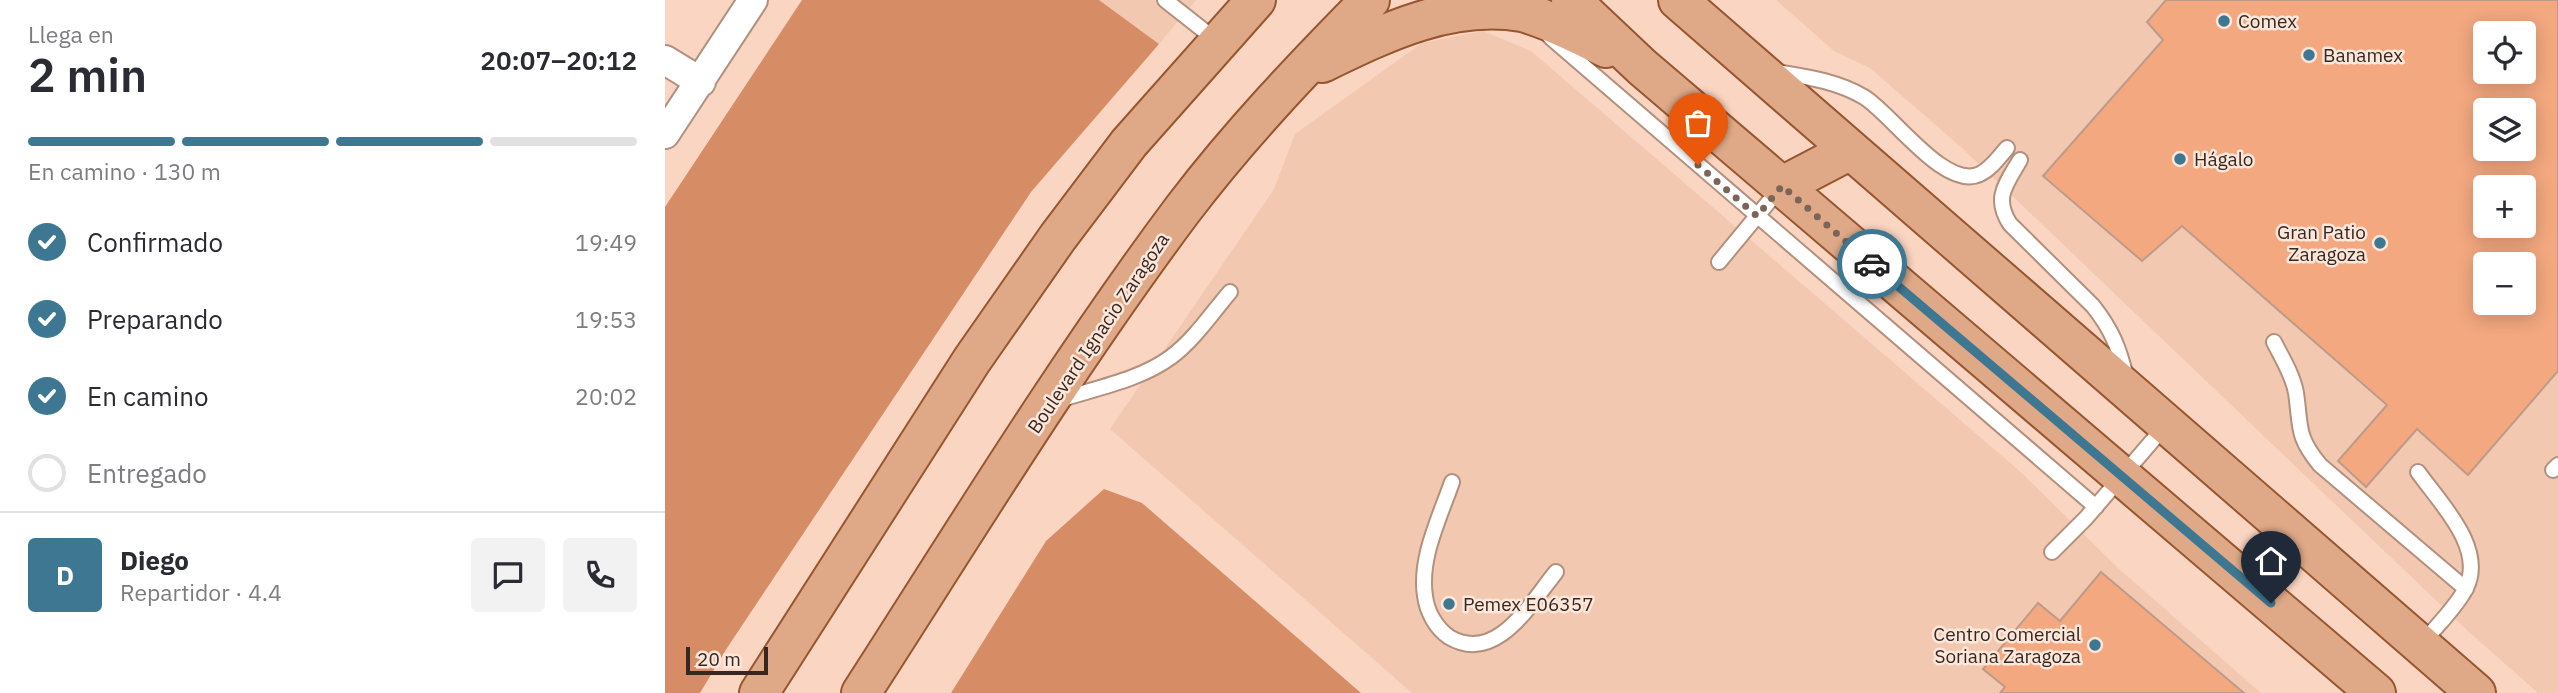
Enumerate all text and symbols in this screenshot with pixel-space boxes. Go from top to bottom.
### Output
place label: Comex [2238,9,2297,33]
marker: Comex [2216,13,2232,29]
text: Llega en [28,19,114,49]
map controls [2473,21,2536,315]
button: locate [2473,21,2536,84]
text: 20:07–20:12 [480,43,637,77]
place label: Banamex [2323,43,2403,67]
text: 2 min [28,45,147,105]
marker: Banamex [2301,47,2317,63]
pin [1668,93,1728,165]
button: layers [2473,98,2536,161]
icon: bag [1679,104,1717,142]
place label: Hágalo [2194,147,2254,171]
marker: Hágalo [2172,151,2188,167]
text: En camino · 130 m [28,156,221,186]
button: + [2473,175,2536,238]
place label: Gran Patio Zaragoza [2277,220,2366,266]
icon: check [28,223,66,261]
text: Confirmado [87,225,223,259]
text: 19:49 [575,227,637,257]
street label: Boulevard Ignacio Zaragoza [1022,228,1174,438]
courier [1837,229,1907,299]
marker: Gran Patio Zaragoza [2372,235,2388,251]
icon: car [1853,245,1891,283]
button: − [2473,252,2536,315]
icon: check [28,300,66,338]
text: Preparando [87,302,223,336]
text: 19:53 [575,304,637,334]
icon: check [28,377,66,415]
text: En camino [87,379,209,413]
text: 20:02 [575,381,637,411]
text: Entregado [87,456,207,490]
pin [2241,531,2301,603]
button: chat [471,538,545,612]
button: phone [563,538,637,612]
icon: home [2252,542,2290,580]
text: Diego [120,543,189,577]
text: D [56,558,74,592]
text: Repartidor · 4.4 [120,577,282,607]
place label: Pemex E06357 [1463,592,1594,616]
marker: Pemex E06357 [1441,596,1457,612]
place label: Centro Comercial Soriana Zaragoza [1933,622,2081,668]
marker: Centro Comercial Soriana Zaragoza [2087,637,2103,653]
scale bar [686,644,768,676]
text: 20 m [697,647,741,671]

